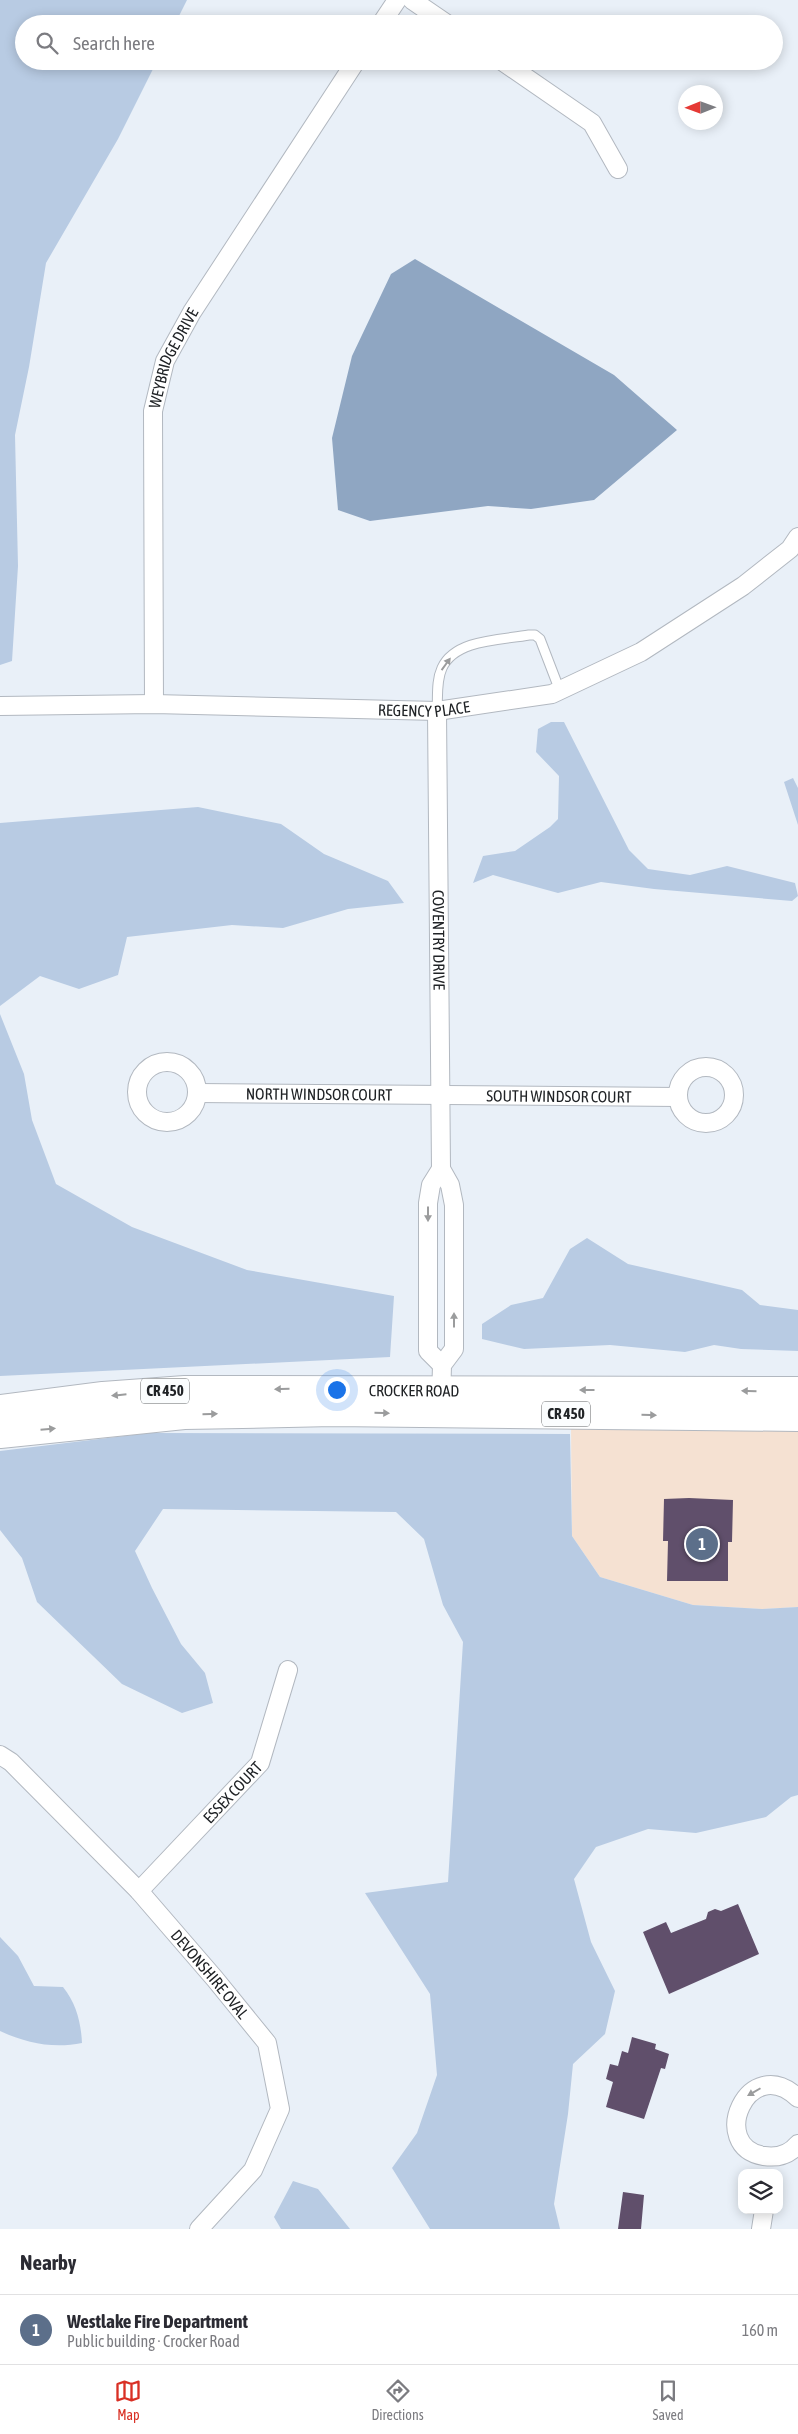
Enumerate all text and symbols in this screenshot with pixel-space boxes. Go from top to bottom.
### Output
search box [15,15,783,70]
icon: search [33,29,61,57]
text: Search here [73,32,155,54]
north arrow [678,85,723,130]
street label: WEYBRIDGE DRIVE [145,305,202,410]
one-way arrow [441,657,451,671]
street label: REGENCY PLACE [378,697,471,720]
street label: COVENTRY DRIVE [430,890,448,990]
street label: NORTH WINDSOR COURT [246,1084,392,1104]
street label: SOUTH WINDSOR COURT [486,1086,632,1106]
one-way arrow [424,1207,432,1223]
one-way arrow [450,1312,458,1328]
your location [324,1377,350,1403]
road number: CR 450 [141,1378,189,1404]
street label: CROCKER ROAD [369,1381,459,1399]
one-way arrow [273,1385,289,1393]
one-way arrow [579,1386,595,1394]
one-way arrow [741,1387,757,1395]
one-way arrow [111,1391,127,1399]
road number: CR 450 [542,1402,590,1426]
one-way arrow [374,1409,390,1417]
one-way arrow [203,1410,219,1418]
one-way arrow [642,1411,658,1419]
one-way arrow [41,1424,57,1432]
pin: 1 [686,1525,718,1563]
street label: ESSEX COURT [199,1758,266,1826]
street label: DEVONSHIRE OVAL [168,1926,253,2023]
one-way arrow [748,2087,761,2096]
map controls [738,2169,783,2214]
button: layers [738,2169,783,2214]
text: Nearby [20,2250,76,2274]
text: Westlake Fire Department [67,2310,248,2332]
text: 1 [32,2321,40,2339]
text: 160 m [742,2321,778,2339]
text: Public building · Crocker Road [67,2332,240,2350]
tab: Map [114,2377,142,2423]
tab: Directions [371,2377,424,2423]
tab: Saved [653,2377,684,2423]

